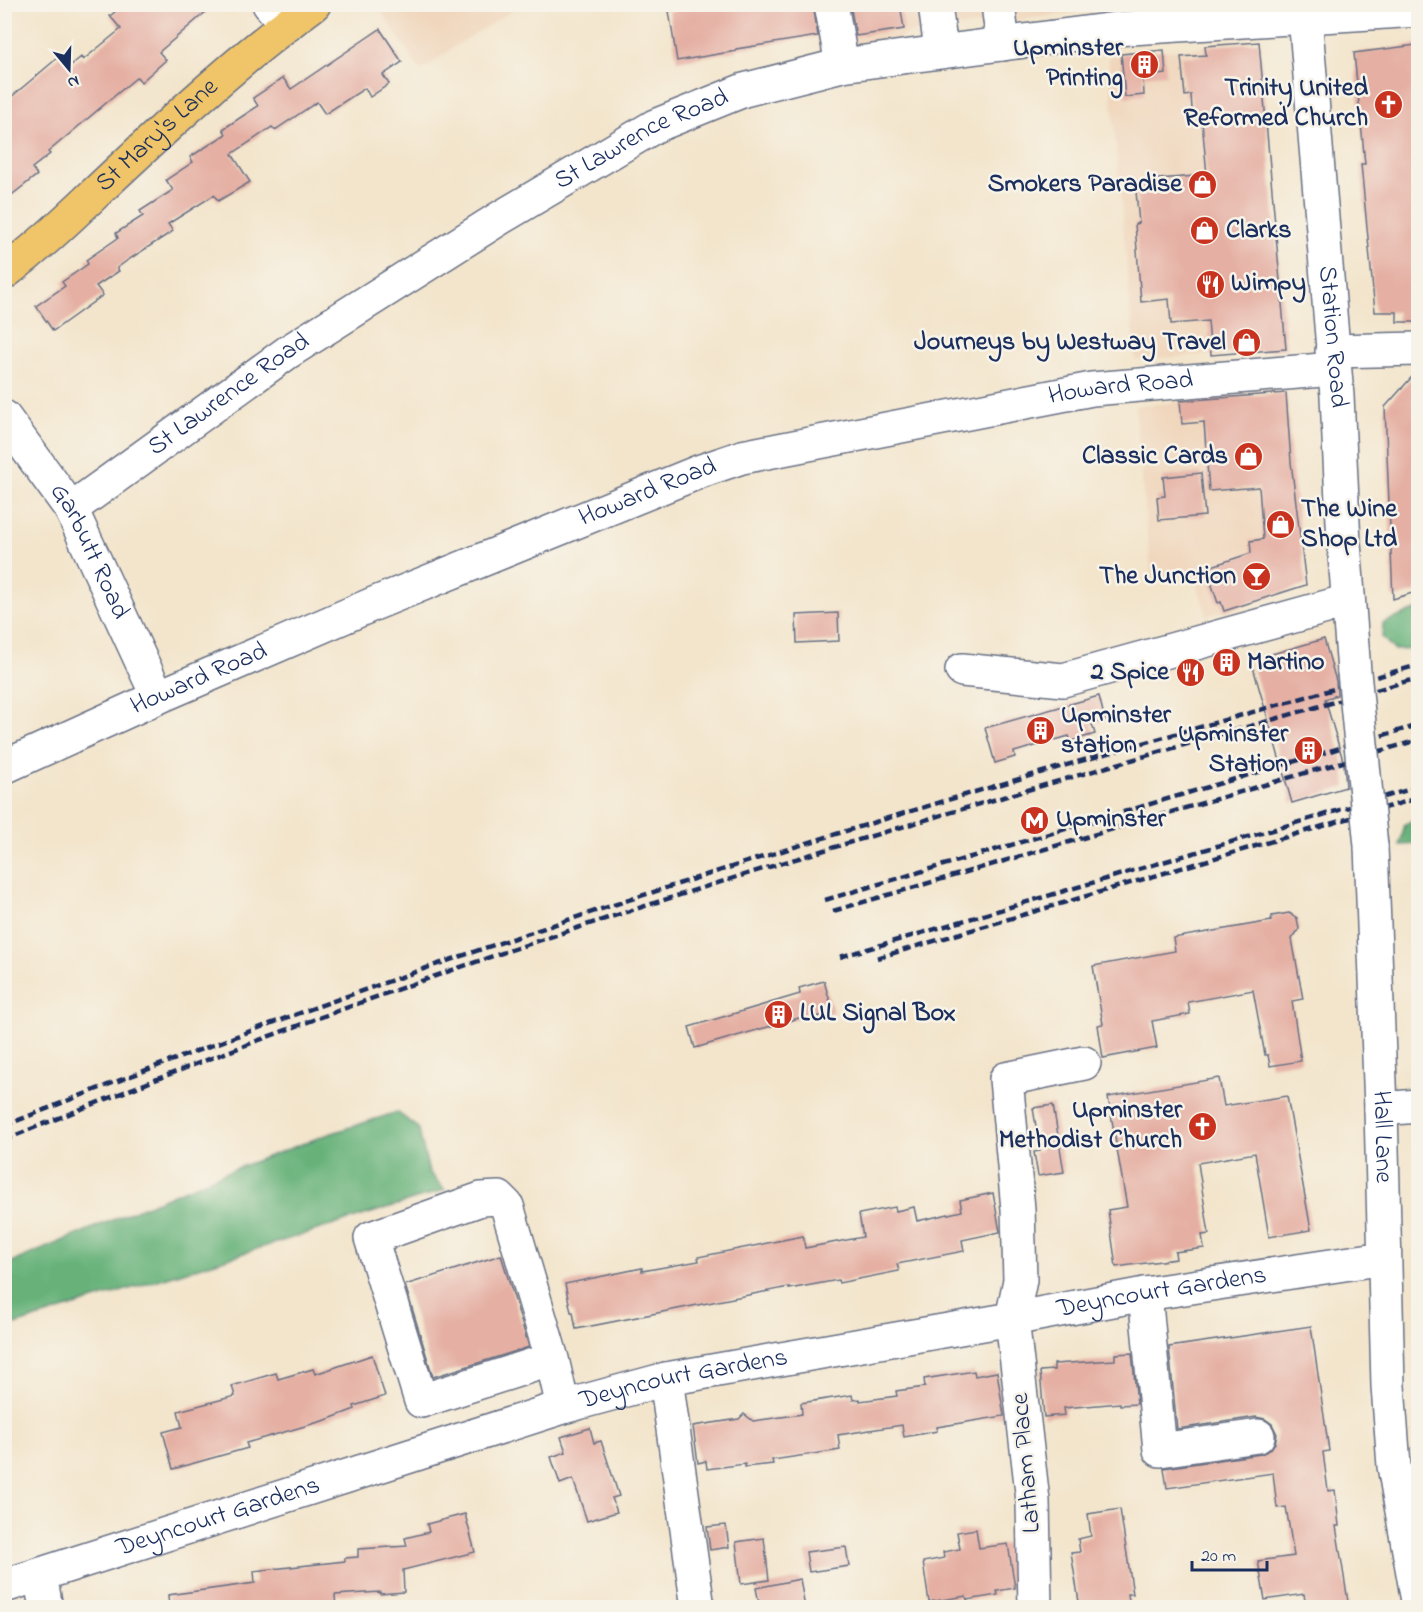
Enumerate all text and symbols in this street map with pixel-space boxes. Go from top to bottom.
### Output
place label: Upminster Printing [1013,30,1124,99]
north arrow [39,39,99,99]
building icon: Upminster Printing [1128,48,1160,80]
text: N [64,68,82,94]
street label: St Mary's Lane [87,69,228,202]
place label: Trinity United Reformed Church [1184,70,1368,138]
street label: St Lawrence Road [548,79,735,200]
church icon: Trinity United Reformed Church [1373,88,1405,120]
place label: Smokers Paradise [988,166,1183,204]
shop icon: Smokers Paradise [1187,169,1219,201]
place label: Clarks [1226,212,1291,250]
shop icon: Clarks [1189,215,1221,247]
street label: Station Road [1307,264,1357,409]
place label: Wimpy [1231,265,1306,303]
restaurant icon: Wimpy [1194,268,1226,300]
street label: St Lawrence Road [140,323,318,466]
place label: Journeys by Westway Travel [914,324,1226,362]
shop icon: Journeys by Westway Travel [1231,327,1263,359]
street label: Howard Road [1045,362,1195,416]
place label: Classic Cards [1082,438,1228,476]
shop icon: Classic Cards [1233,441,1265,473]
street label: Howard Road [573,448,722,538]
street label: Garbutt Road [39,476,139,626]
place label: The Wine Shop Ltd [1301,491,1398,559]
shop icon: The Wine Shop Ltd [1264,509,1296,541]
place label: The Junction [1099,558,1236,596]
bar icon: The Junction [1241,561,1273,593]
street label: Howard Road [125,633,274,726]
place label: Martino [1247,644,1325,682]
building icon: Martino [1210,647,1242,679]
place label: 2 Spice [1090,654,1170,692]
restaurant icon: 2 Spice [1174,657,1206,689]
place label: Upminster station [1061,697,1172,765]
building icon: Upminster station [1024,715,1056,747]
place label: Upminster Station [1178,716,1289,784]
building icon: Upminster Station [1293,734,1325,766]
place label: Upminster [1056,801,1167,839]
metro station icon: Upminster [1019,804,1051,836]
place label: LUL Signal Box [800,995,956,1034]
building icon: LUL Signal Box [763,998,795,1030]
street label: Hall Lane [1361,1090,1402,1184]
place label: Upminster Methodist Church [999,1092,1183,1160]
church icon: Upminster Methodist Church [1187,1110,1219,1142]
street label: Deyncourt Gardens [1053,1257,1269,1329]
street label: Deyncourt Gardens [574,1339,791,1421]
street label: Latham Place [1002,1391,1052,1535]
street label: Deyncourt Gardens [111,1467,325,1568]
scale bar [1192,1534,1267,1572]
text: 20 m [1201,1544,1236,1570]

